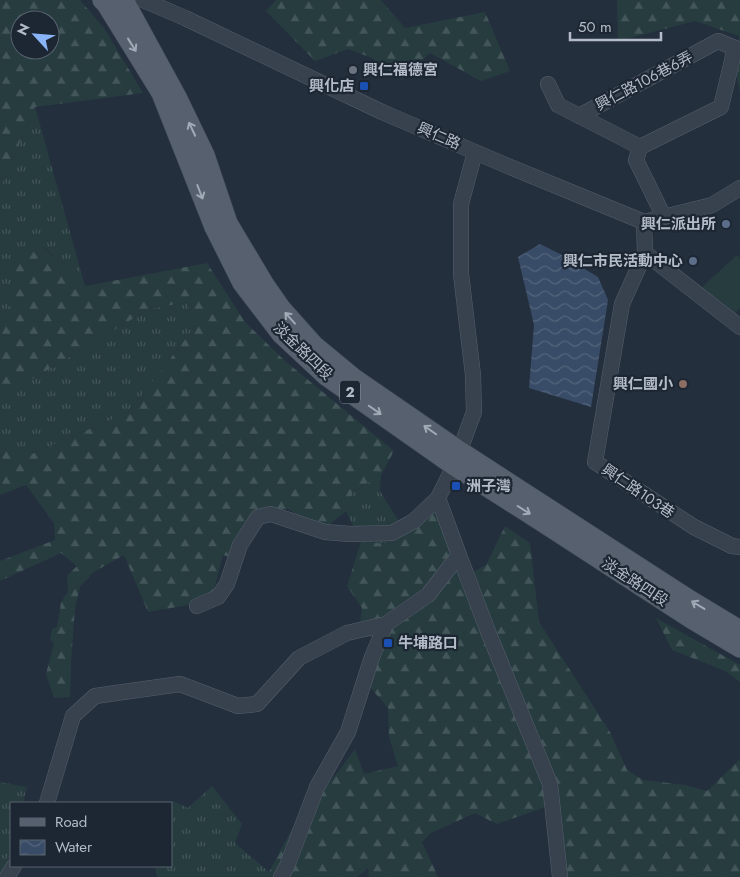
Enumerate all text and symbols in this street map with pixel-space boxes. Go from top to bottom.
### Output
north arrow [10,10,60,60]
scale bar [570,10,661,42]
text: 50 m [578,16,612,38]
text: N [12,20,35,39]
one-way arrow [127,38,137,52]
street label: 興仁路106巷6弄 [591,46,697,116]
place label: 興仁福德宮 [363,59,438,81]
marker: 興仁福德宮 [347,64,359,76]
place label: 興化店 [309,75,354,97]
marker: 興化店 [358,80,370,92]
street label: 興仁路 [414,117,464,155]
one-way arrow [187,121,197,136]
one-way arrow [196,184,205,199]
place label: 興仁派出所 [641,213,716,235]
marker: 興仁派出所 [720,218,732,230]
place label: 興仁市民活動中心 [563,250,683,272]
marker: 興仁市民活動中心 [687,255,699,267]
one-way arrow [284,312,296,325]
street label: 淡金路四段 [268,317,338,385]
place label: 興仁國小 [613,373,674,395]
marker: 興仁國小 [677,378,689,390]
road number: 2 [340,381,360,404]
one-way arrow [367,405,381,415]
one-way arrow [423,425,437,435]
street label: 興仁路103巷 [597,458,679,524]
place label: 洲子灣 [466,475,511,497]
marker: 洲子灣 [450,480,462,492]
one-way arrow [516,506,530,516]
street label: 淡金路四段 [598,552,672,612]
one-way arrow [692,600,706,610]
place label: 牛埔路口 [398,632,458,654]
marker: 牛埔路口 [382,637,394,649]
legend [10,802,172,867]
text: Road [55,811,87,833]
text: Water [55,836,93,858]

